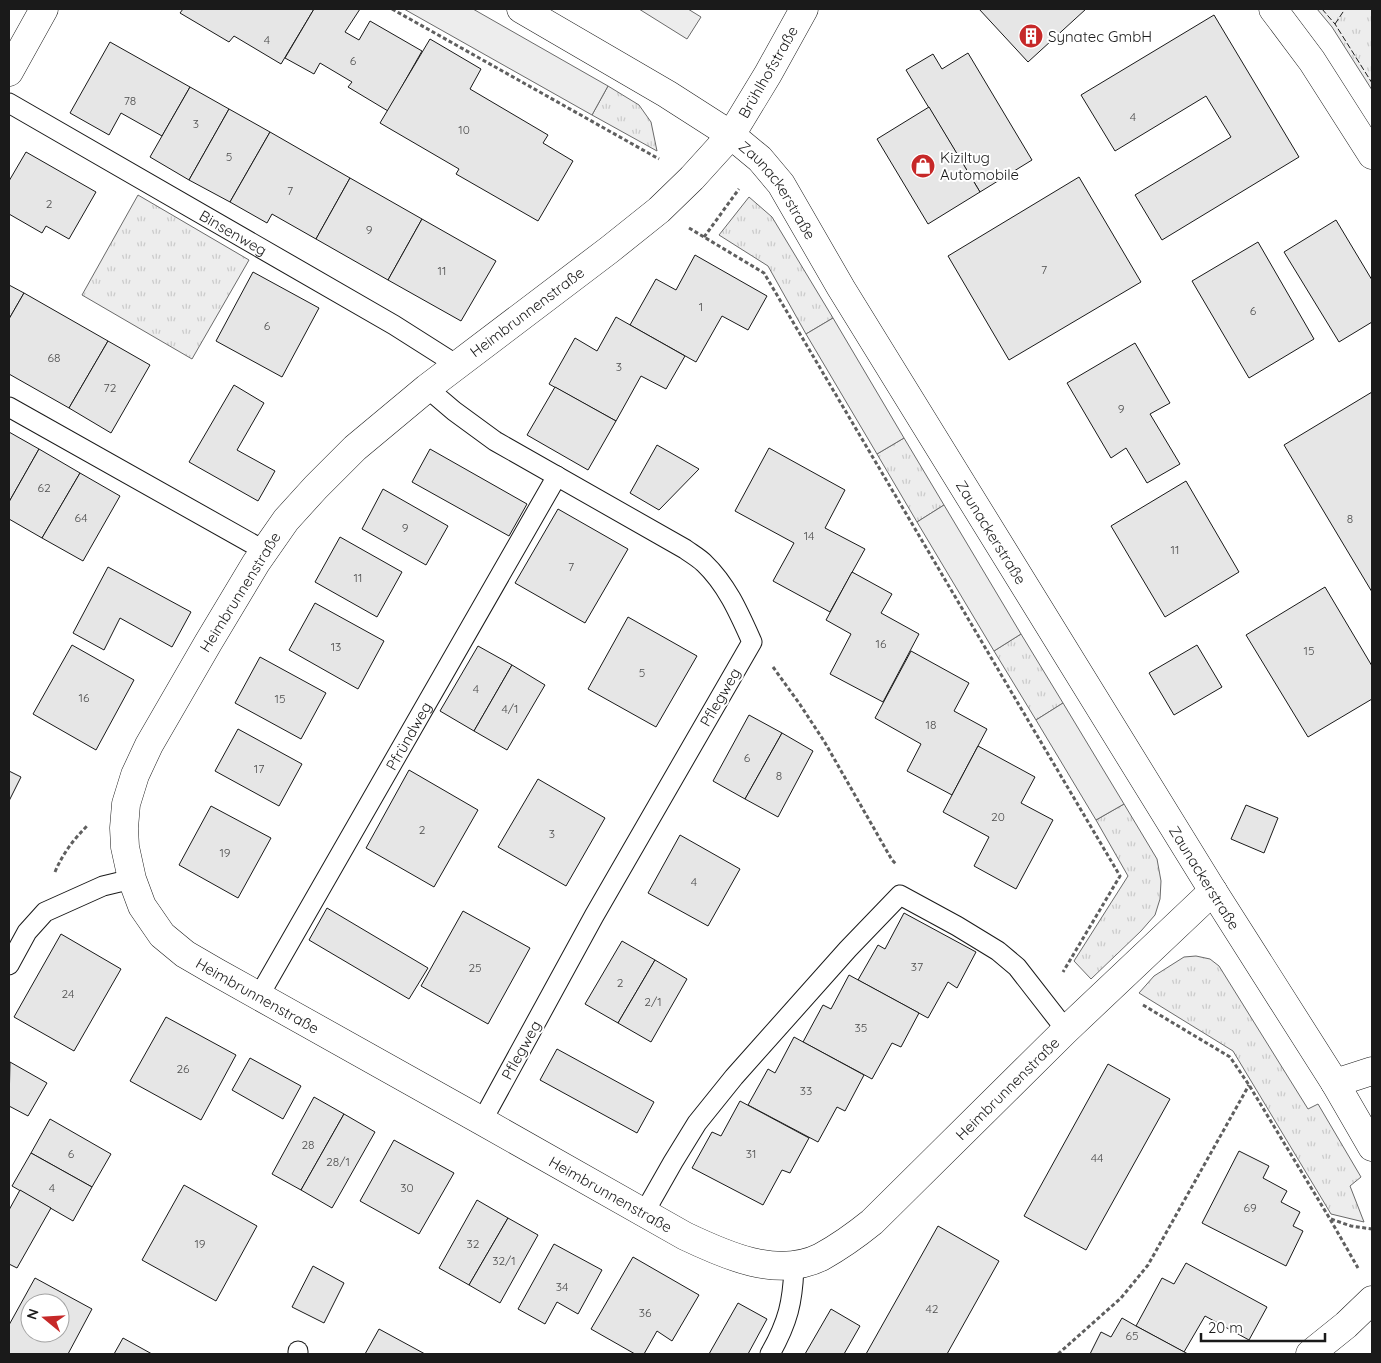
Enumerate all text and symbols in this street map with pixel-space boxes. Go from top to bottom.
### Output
street label: Brühlhofstraße [734,22,802,122]
building icon: Synatec GmbH [1018,23,1044,49]
place label: Synatec GmbH [1048,27,1152,46]
house number: 4 [264,32,270,47]
house number: 6 [350,53,357,68]
house number: 78 [124,93,136,108]
house number: 4 [1130,109,1136,124]
house number: 3 [193,116,199,131]
house number: 10 [458,122,470,137]
street label: Zaunackerstraße [735,136,820,243]
place label: Kiziltug Automobile [940,148,1019,184]
house number: 5 [226,149,232,164]
shop icon: Kiziltug Automobile [910,153,936,179]
house number: 7 [287,183,293,198]
house number: 2 [46,196,53,211]
street label: Binsenweg [196,205,271,259]
house number: 9 [366,222,373,237]
house number: 7 [1041,262,1047,277]
house number: 11 [438,263,446,278]
street label: Heimbrunnenstraße [466,263,588,361]
house number: 1 [699,299,703,314]
house number: 6 [1250,303,1257,318]
house number: 6 [264,318,271,333]
house number: 68 [48,350,60,365]
house number: 3 [616,359,622,374]
house number: 72 [104,380,117,395]
house number: 9 [1118,401,1125,416]
street label: Zaunackerstraße [952,476,1031,588]
house number: 62 [37,480,51,495]
house number: 64 [75,510,87,525]
house number: 8 [1347,511,1353,526]
house number: 9 [402,520,409,535]
street label: Heimbrunnenstraße [195,528,285,656]
house number: 14 [804,528,814,543]
house number: 11 [1171,542,1179,557]
house number: 7 [568,559,574,574]
house number: 11 [354,570,362,585]
house number: 16 [876,636,887,651]
house number: 13 [331,639,341,654]
house number: 15 [1304,643,1314,658]
street label: Pflegweg [696,664,744,730]
house number: 5 [639,665,645,680]
house number: 4 [473,681,479,696]
house number: 16 [79,690,90,705]
house number: 15 [275,691,285,706]
street label: Pfründweg [381,698,435,773]
house number: 4/1 [501,701,519,716]
house number: 18 [926,717,936,732]
house number: 6 [744,750,751,765]
house number: 17 [254,761,264,776]
house number: 8 [776,768,782,783]
house number: 20 [991,809,1005,824]
house number: 2 [419,822,426,837]
street label: Zaunackerstraße [1165,822,1244,933]
house number: 3 [549,826,555,841]
house number: 19 [219,845,231,860]
house number: 4 [691,874,697,889]
street label: Heimbrunnenstraße [193,953,323,1038]
house number: 37 [911,959,923,974]
house number: 25 [468,960,482,975]
house number: 2 [617,975,624,990]
house number: 24 [62,986,74,1001]
house number: 2/1 [644,994,662,1009]
street label: Pflegweg [497,1017,545,1083]
house number: 35 [855,1020,867,1035]
street label: Heimbrunnenstraße [951,1033,1063,1144]
house number: 26 [176,1061,190,1076]
house number: 33 [800,1083,812,1098]
house number: 28 [301,1137,315,1152]
house number: 6 [68,1146,75,1161]
house number: 31 [746,1146,756,1161]
house number: 44 [1091,1150,1103,1165]
street label: Heimbrunnenstraße [546,1152,676,1236]
house number: 28/1 [326,1154,350,1169]
house number: 4 [49,1180,55,1195]
house number: 30 [400,1180,414,1195]
house number: 69 [1243,1200,1257,1215]
house number: 19 [194,1236,206,1251]
house number: 32 [467,1236,480,1251]
house number: 32/1 [492,1253,516,1268]
house number: 34 [556,1279,568,1294]
north arrow [20,1293,70,1343]
house number: 42 [926,1301,939,1316]
house number: 36 [639,1305,652,1320]
text: N [22,1306,43,1322]
scale bar [1201,1310,1325,1342]
text: 20 m [1208,1318,1243,1337]
house number: 65 [1126,1328,1139,1343]

